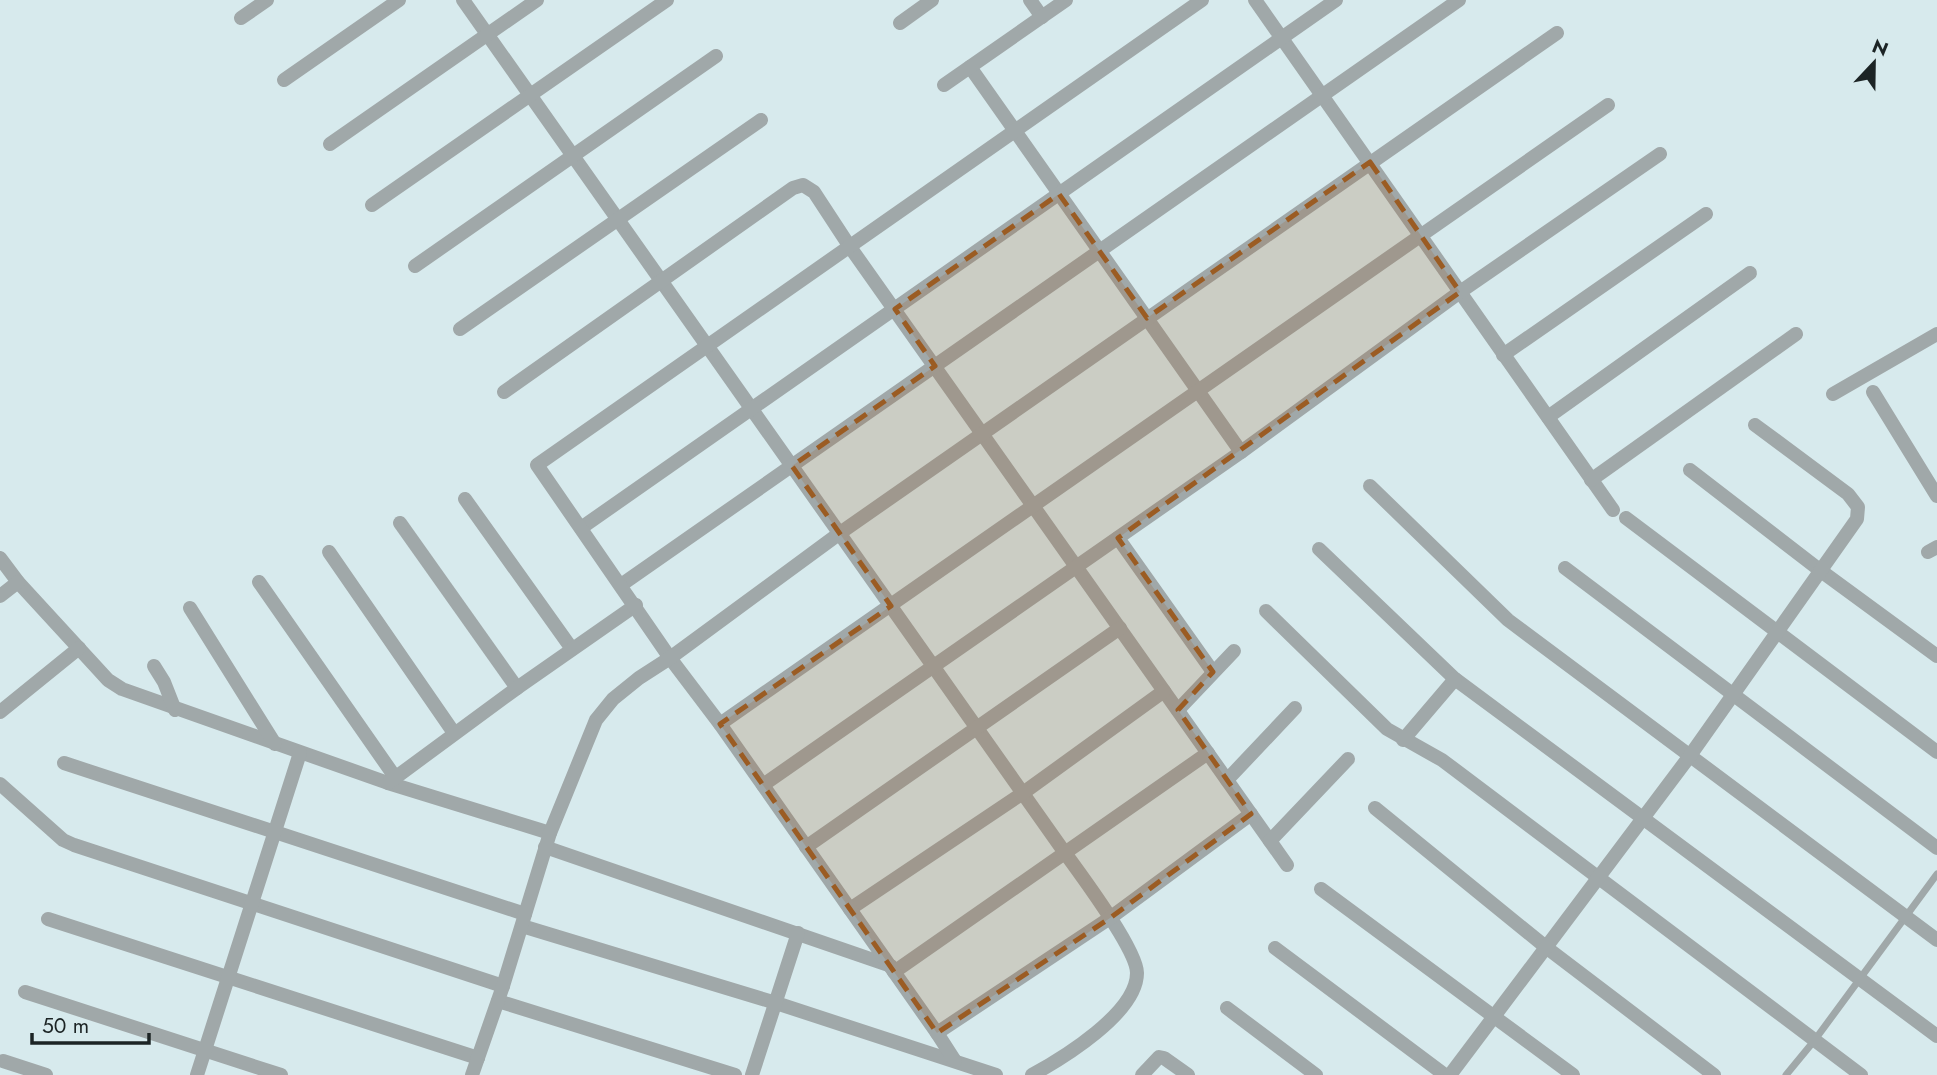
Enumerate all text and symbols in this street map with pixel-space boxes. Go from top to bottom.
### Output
north arrow [1839,28,1909,98]
text: N [1868,32,1892,63]
scale bar [32,1002,149,1046]
text: 50 m [42,1011,89,1041]

